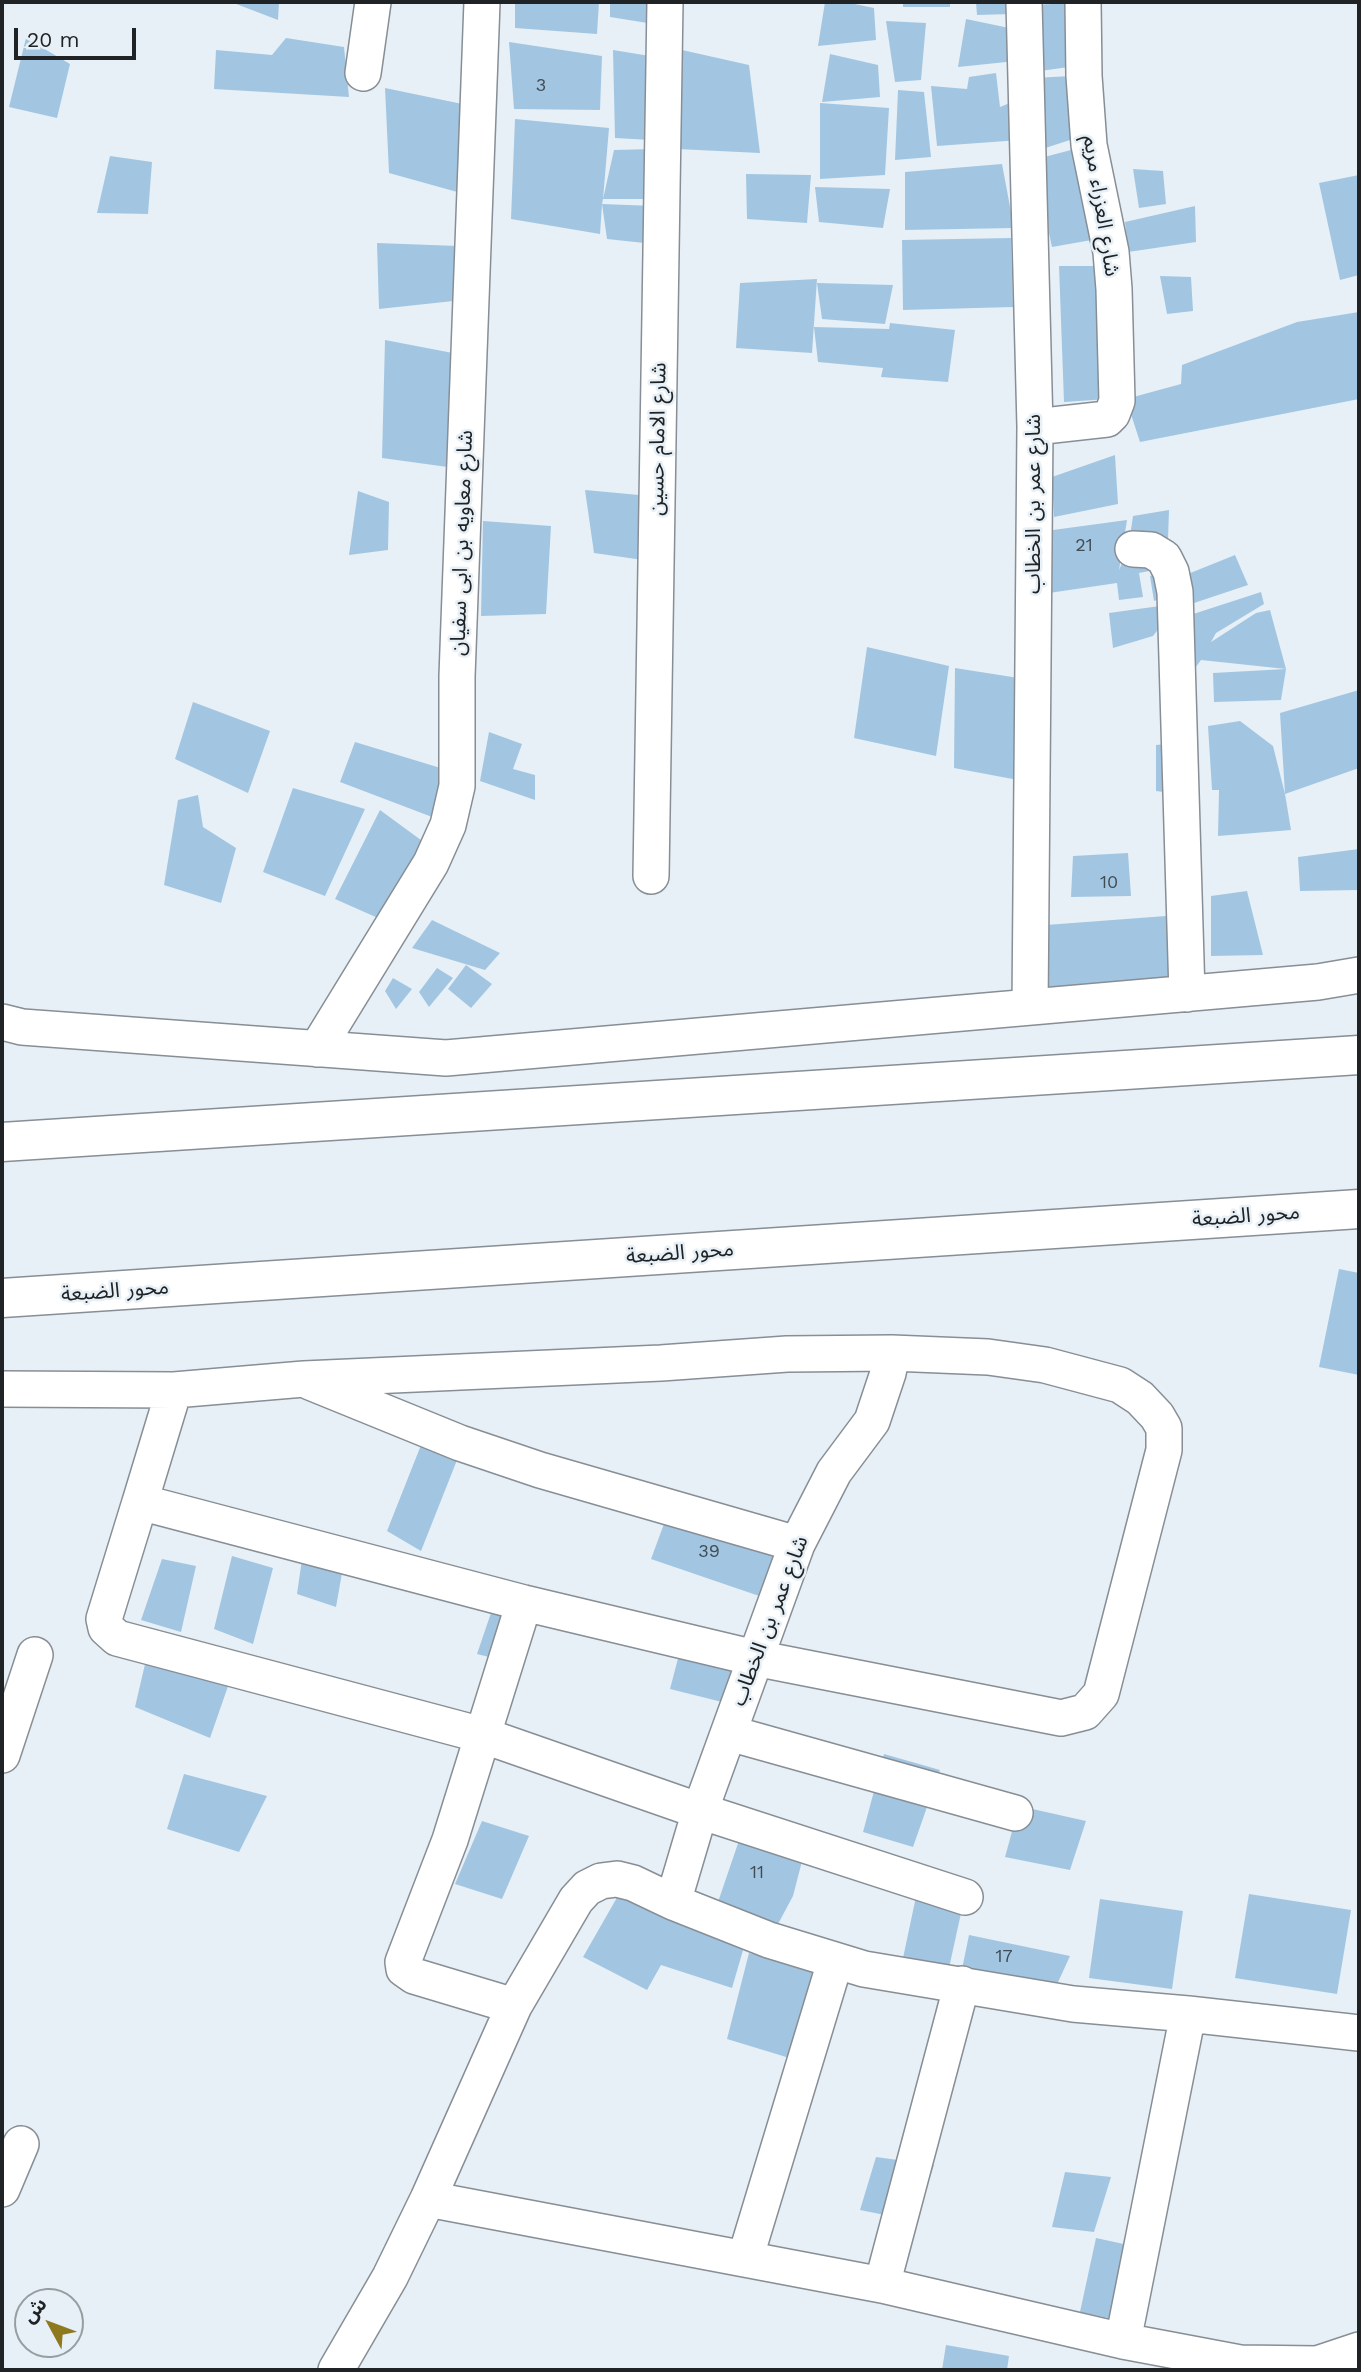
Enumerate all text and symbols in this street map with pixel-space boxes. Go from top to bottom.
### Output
scale bar [18,14,140,58]
text: 20 m [27,27,79,52]
house number: 3 [536,75,546,97]
street label: شارع العزراء مريم [1077,134,1125,278]
street label: شارع الامام حسين [644,362,672,516]
street label: شارع عمر بن الخطاب [1021,414,1047,594]
street label: شارع معاويه بن ابى سفيان [445,430,479,656]
house number: 21 [1075,535,1093,557]
house number: 10 [1100,872,1118,894]
street label: محور الضبعة [1191,1200,1301,1232]
street label: محور الضبعة [625,1237,735,1269]
street label: محور الضبعة [60,1275,170,1307]
street label: شارع عمر بن الخطاب [726,1532,814,1710]
house number: 39 [698,1541,720,1563]
house number: 11 [750,1862,764,1884]
house number: 17 [995,1946,1013,1968]
north arrow [14,2288,84,2358]
text: ش [17,2293,52,2328]

